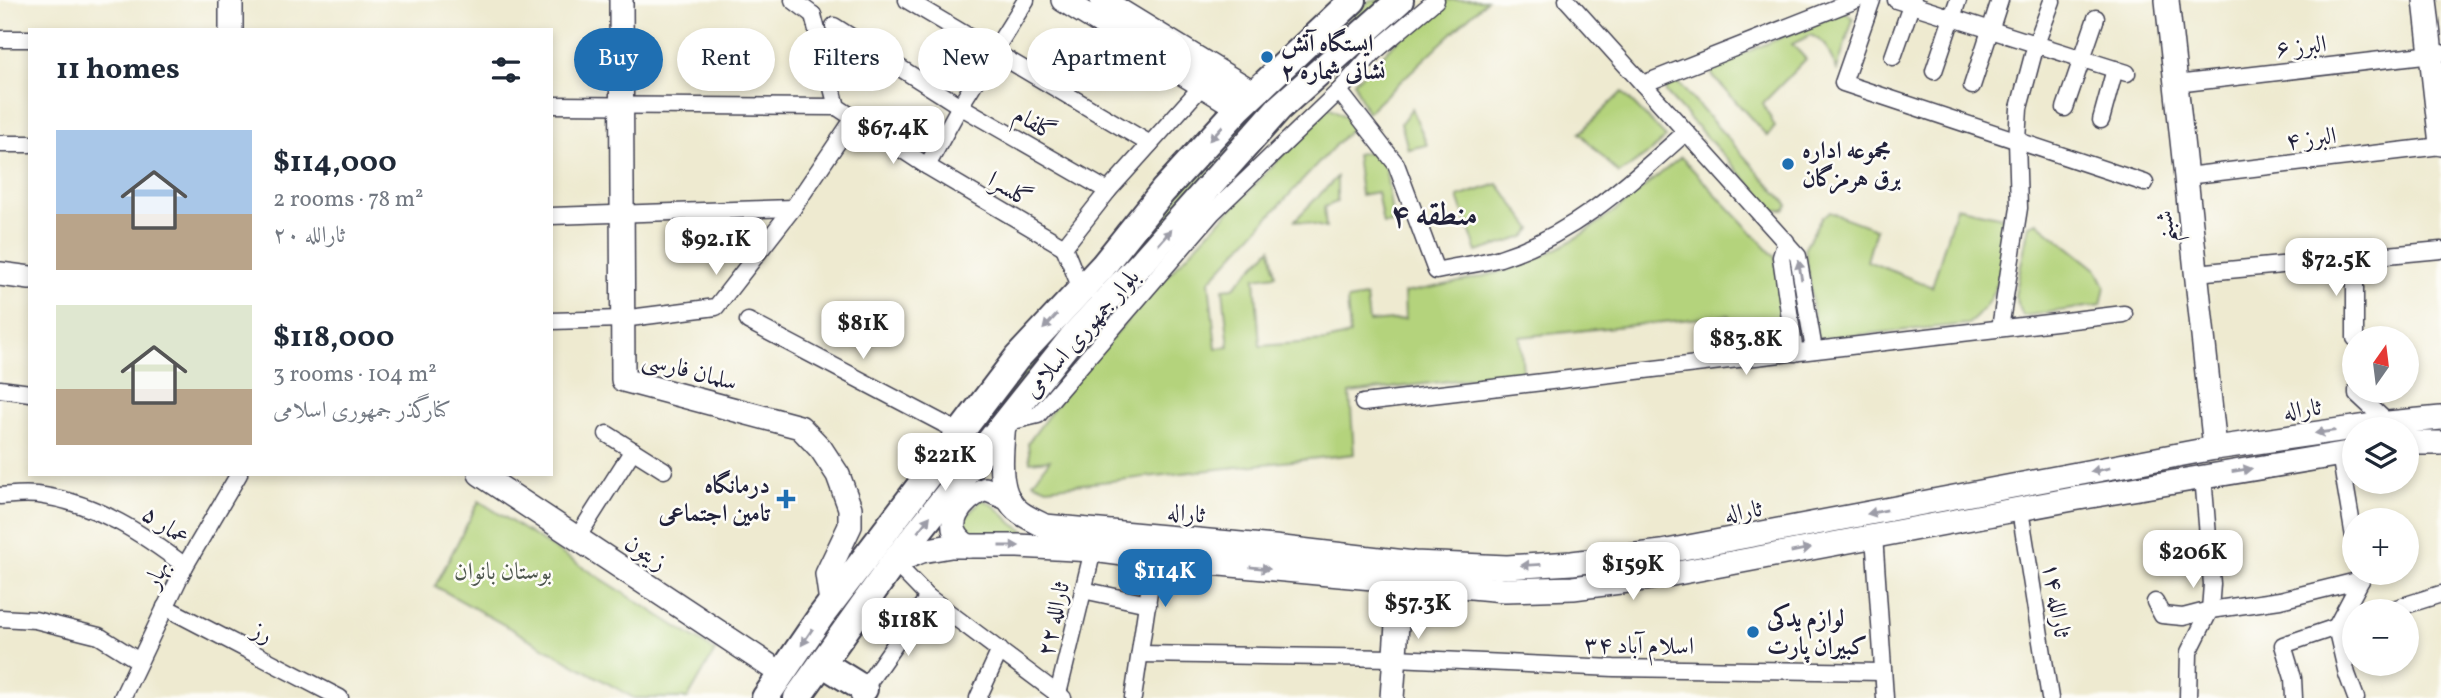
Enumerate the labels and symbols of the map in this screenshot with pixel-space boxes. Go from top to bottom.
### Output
place label: ایستگاه آتش نشانی شماره ۲ [1281,27,1386,90]
street label: البرز ۶ [2274,28,2328,68]
marker: ایستگاه آتش نشانی شماره ۲ [1259,49,1275,65]
street label: گلفام [1005,99,1062,152]
pin: $67.4K [836,106,950,166]
street label: البرز ۴ [2284,120,2339,160]
one-way arrow [1209,124,1225,141]
place label: مجموعه اداره برق هرمزگان [1802,135,1902,197]
marker: مجموعه اداره برق هرمزگان [1780,156,1796,172]
street label: گلسرا [980,164,1038,217]
district label: منطقه ۴ [1390,195,1478,239]
street label: شبنم [2148,208,2191,245]
pin: $92.1K [659,218,773,277]
one-way arrow [1157,229,1172,246]
pin: $72.5K [2279,238,2393,298]
one-way arrow [1794,259,1805,281]
street label: بلوار جمهوری اسلامی [1017,262,1148,407]
pin: $81K [822,302,904,361]
one-way arrow [1043,313,1059,330]
pin: $83.8K [1689,318,1803,377]
north arrow [2342,326,2418,402]
street label: سلمان فارسی [638,343,741,401]
street label: ثاراله [2281,391,2324,430]
one-way arrow [2314,427,2336,438]
pin: $221K [896,434,994,493]
one-way arrow [2231,464,2253,475]
one-way arrow [2089,465,2111,476]
place label: درمانگاه تامین اجتماعی [657,469,771,532]
marker: درمانگاه تامین اجتماعی [776,489,796,509]
street label: ثاراله [1722,493,1765,533]
street label: ثاراله [1165,496,1207,534]
street label: عمار ۵ [134,498,195,555]
one-way arrow [1866,507,1888,518]
one-way arrow [916,515,931,533]
street label: زیتون [617,527,673,580]
pin: $206K [2144,530,2242,590]
one-way arrow [998,540,1020,552]
pin: $159K [1584,542,1682,602]
one-way arrow [1790,544,1812,555]
pin: $114K [1116,550,1214,609]
street label: بهار [136,555,179,597]
park label: بوستان بانوان [454,556,552,590]
one-way arrow [1520,560,1542,571]
street label: ثارالله ۱۴ [2032,560,2078,641]
one-way arrow [1249,563,1271,574]
street label: ثارالله ۲۲ [1030,578,1080,660]
pin: $57.3K [1361,582,1475,641]
pin: $118K [859,598,957,658]
place label: لوازم یدکی کبیران پارت [1766,603,1867,665]
street label: رز [244,613,278,653]
marker: لوازم یدکی کبیران پارت [1745,624,1761,640]
one-way arrow [800,628,813,647]
street label: اسلام آباد ۳۴ [1584,629,1694,667]

